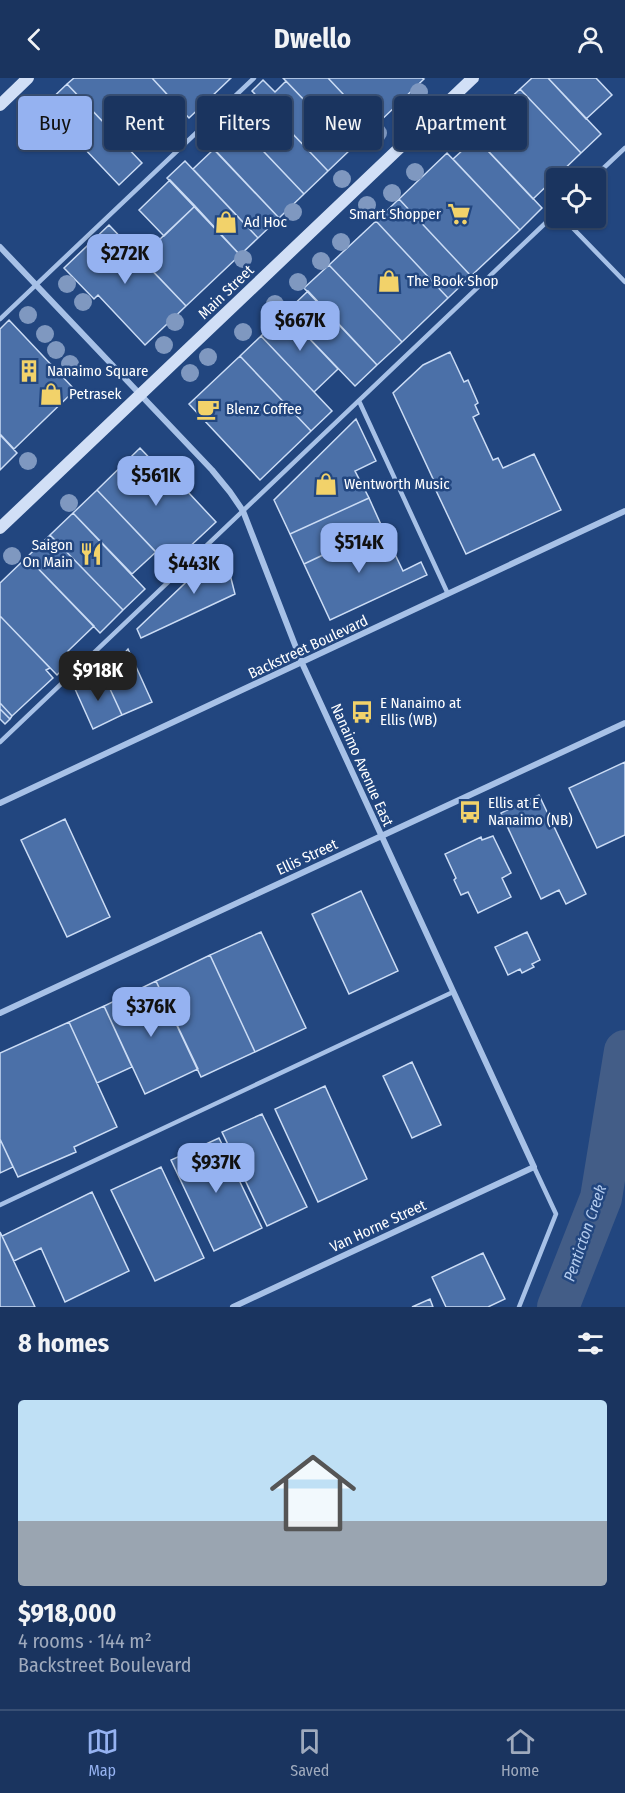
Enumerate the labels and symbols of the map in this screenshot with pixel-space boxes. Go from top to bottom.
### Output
supermarket icon: Smart Shopper [446,201,472,227]
place label: Smart Shopper [349,205,442,223]
shop icon: Ad Hoc [213,209,239,235]
place label: Ad Hoc [244,213,287,231]
pin: $272K [83,234,167,285]
street label: Main Street [195,261,258,323]
shop icon: The Book Shop [376,268,402,294]
place label: The Book Shop [407,272,499,290]
pin: $667K [258,301,342,352]
building icon: Nanaimo Square [16,358,42,384]
place label: Nanaimo Square [47,362,148,380]
shop icon: Petrasek [38,381,64,407]
place label: Petrasek [69,385,122,403]
cafe icon: Blenz Coffee [195,396,221,422]
place label: Blenz Coffee [226,400,302,418]
pin: $561K [114,456,198,507]
shop icon: Wentworth Music [313,471,339,497]
place label: Wentworth Music [344,475,450,493]
pin: $514K [317,523,401,574]
place label: Saigon On Main [22,536,73,571]
restaurant icon: Saigon On Main [78,541,104,567]
pin: $443K [152,544,236,595]
street label: Backstreet Boulevard [245,611,371,683]
pin: $918K [56,651,140,702]
place label: E Nanaimo at Ellis (WB) [380,694,461,729]
bus stop icon: E Nanaimo at Ellis (WB) [349,699,375,725]
street label: Nanaimo Avenue East [327,701,397,829]
place label: Ellis at E Nanaimo (NB) [488,794,573,829]
bus stop icon: Ellis at E Nanaimo (NB) [457,799,483,825]
street label: Ellis Street [274,835,341,879]
pin: $376K [109,987,193,1038]
pin: $937K [174,1143,258,1194]
water label: Penticton Creek [560,1182,610,1284]
street label: Van Horne Street [327,1196,429,1256]

